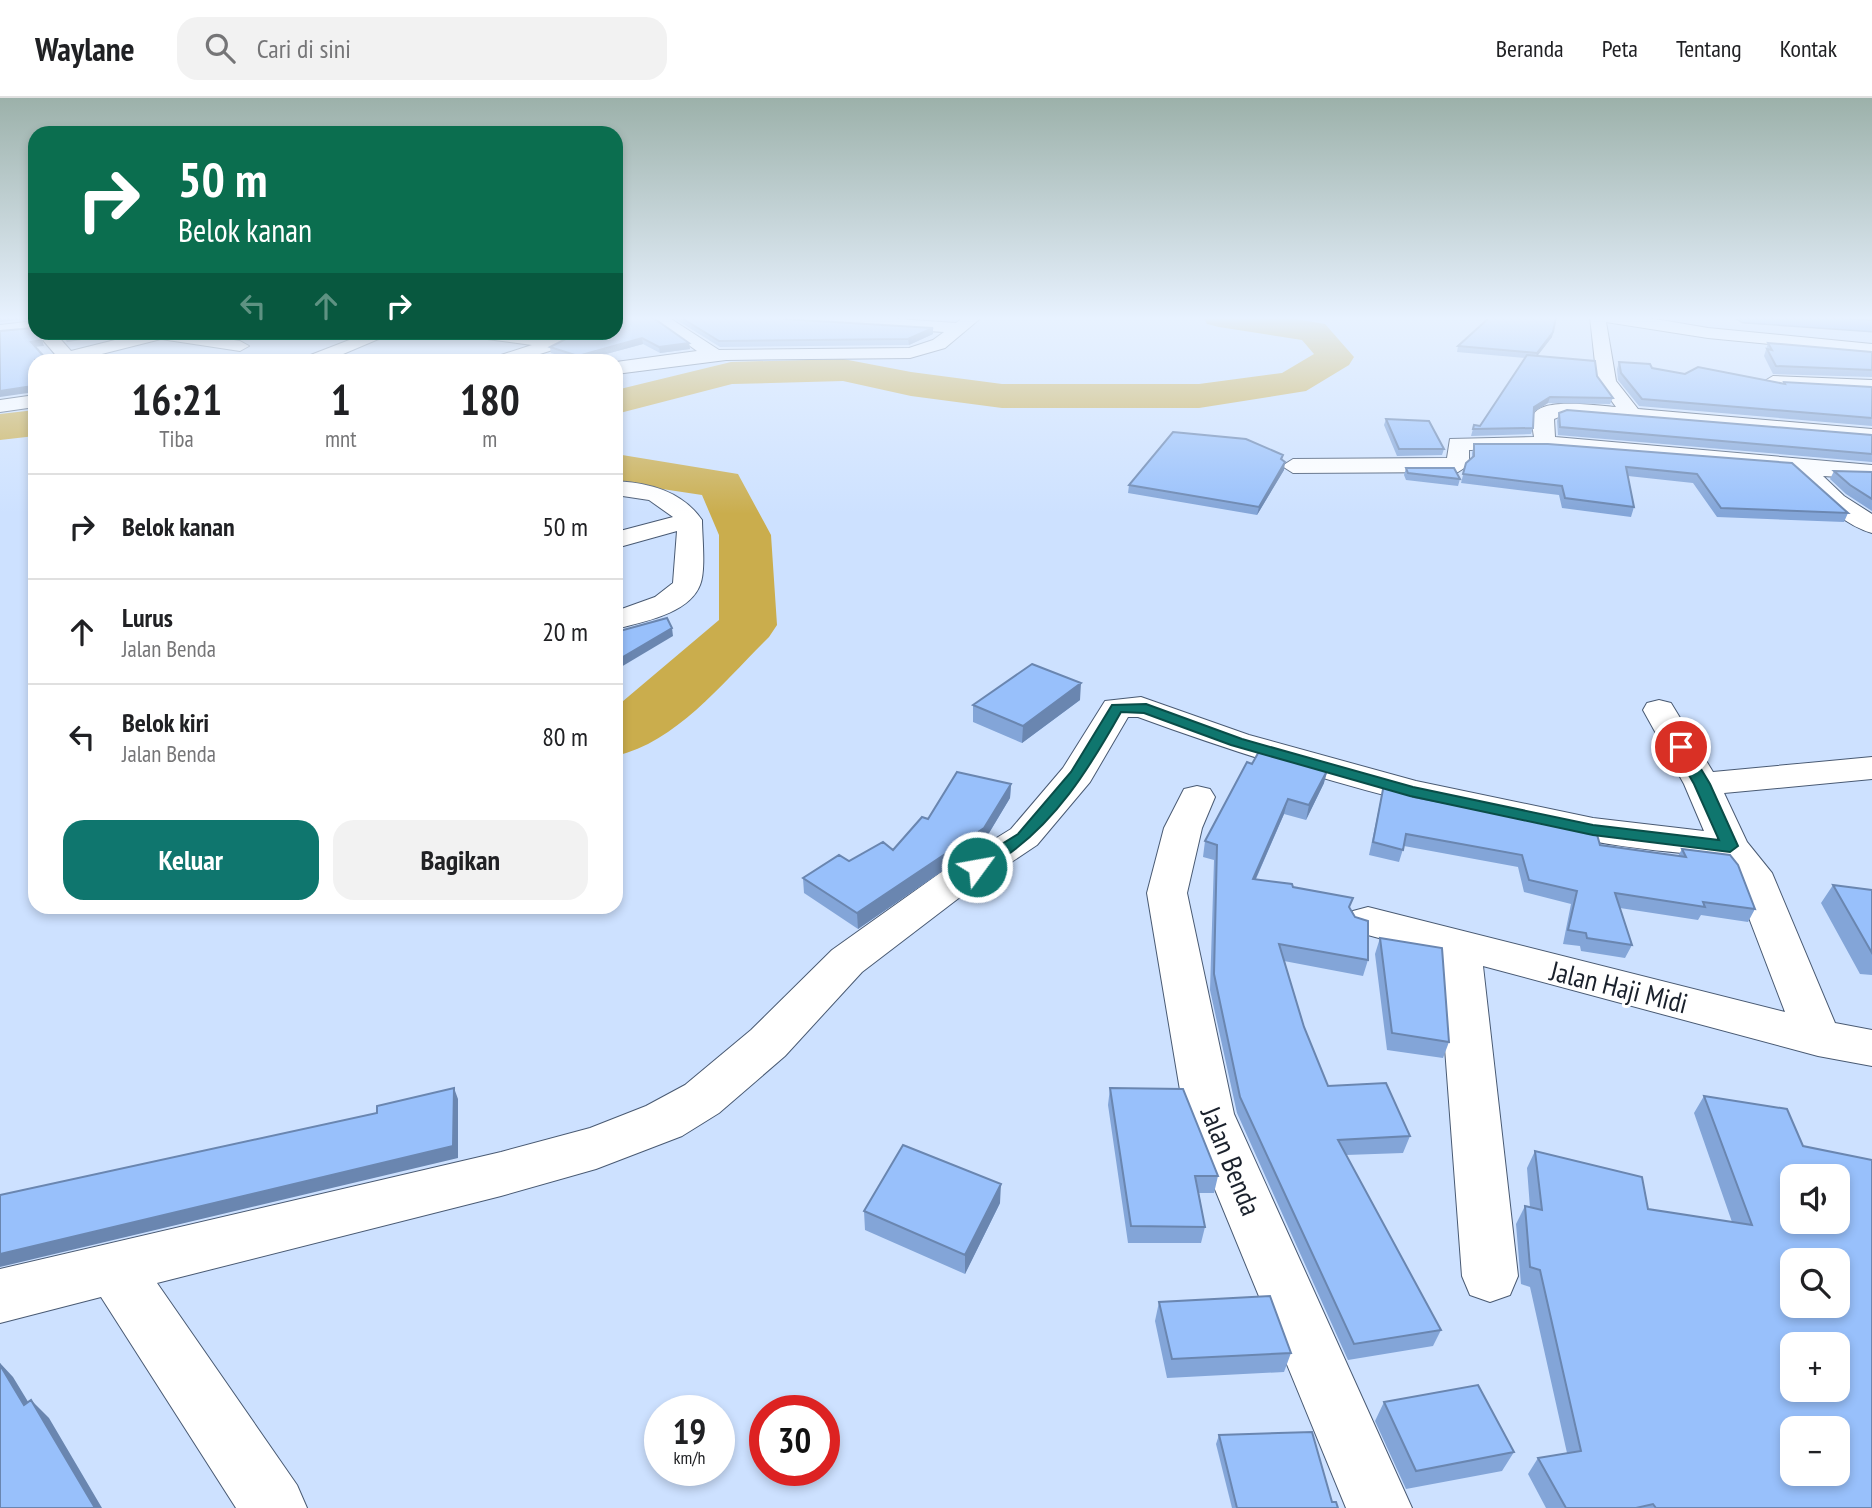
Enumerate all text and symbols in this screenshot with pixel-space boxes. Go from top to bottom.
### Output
search box [177,17,667,80]
text: Waylane [35,27,135,70]
icon: search [201,29,239,67]
text: Cari di sini [257,32,351,65]
text: Beranda [1496,33,1564,64]
text: Peta [1602,33,1638,64]
text: Tentang [1676,33,1742,64]
text: Kontak [1780,33,1837,64]
text: 50 m [178,147,267,211]
icon: right [63,154,154,245]
text: Belok kanan [178,209,312,251]
icon: left [234,287,272,325]
icon: ahead [307,287,345,325]
icon: right [380,287,418,325]
text: 16:21 [131,372,222,427]
text: 1 [331,372,351,427]
text: 180 [460,372,520,427]
text: Tiba [159,424,194,453]
text: mnt [325,424,357,453]
text: m [482,424,497,453]
icon: right [63,508,101,546]
text: Belok kanan [122,510,235,543]
text: 50 m [542,510,588,543]
text: Lurus [122,601,173,634]
icon: ahead [63,613,101,651]
text: 20 m [542,615,588,648]
text: Jalan Benda [122,634,216,663]
text: Belok kiri [122,706,209,739]
pin [1651,717,1711,777]
icon: left [63,718,101,756]
text: 80 m [542,720,588,753]
icon: arrive [1662,728,1700,766]
text: Jalan Benda [122,739,216,768]
button: Keluar [63,820,319,900]
button: Bagikan [333,820,588,900]
position arrow [940,830,1014,904]
street label: Jalan Haji Midi [1546,951,1692,1021]
street label: Jalan Benda [1193,1100,1270,1221]
map controls [1780,1164,1850,1486]
button: sound [1780,1164,1850,1234]
button: search [1780,1248,1850,1318]
button: + [1780,1332,1850,1402]
speed limit sign: 30 [749,1395,840,1486]
text: 19 [673,1408,706,1454]
button: − [1780,1416,1850,1486]
text: km/h [674,1446,705,1469]

